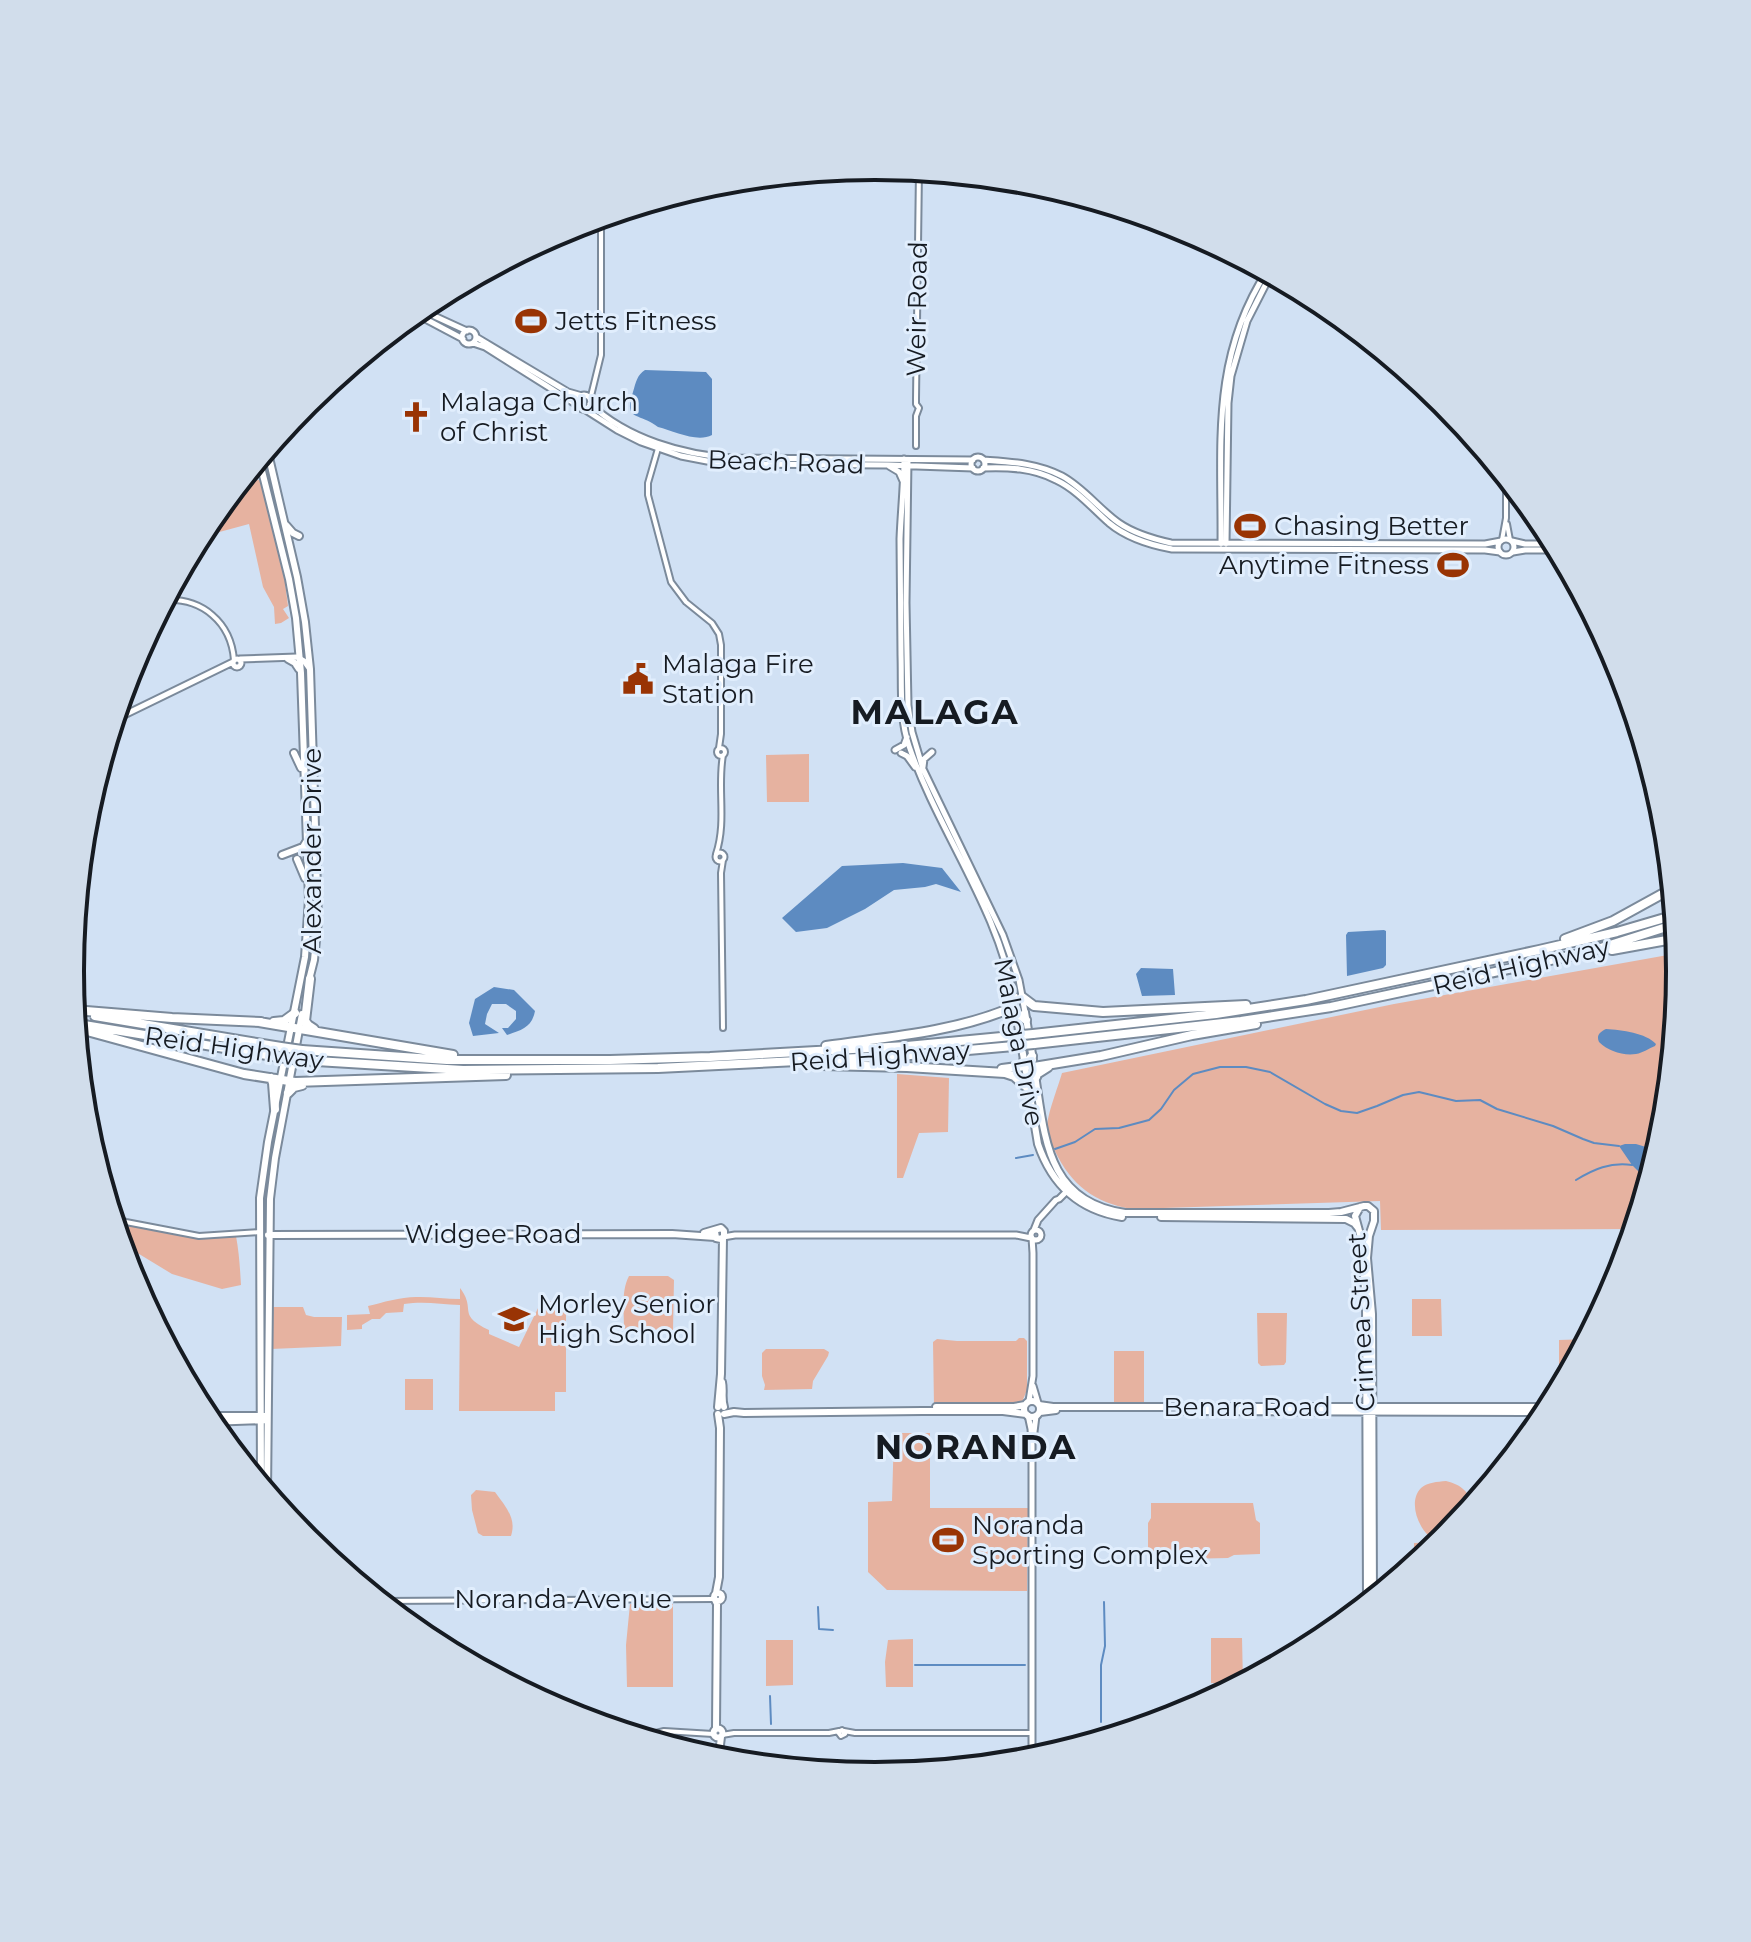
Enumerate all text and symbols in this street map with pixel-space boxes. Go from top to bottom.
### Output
street label: Weir Road [900,241,934,377]
sports icon: Jetts Fitness [514,304,548,338]
place label: Jetts Fitness [554,305,716,337]
place label: Malaga Church of Christ [440,386,638,448]
church icon: Malaga Church of Christ [399,400,433,434]
street label: Beach Road [707,443,865,481]
sports icon: Chasing Better [1233,509,1267,543]
place label: Chasing Better [1274,510,1469,542]
sports icon: Anytime Fitness [1436,548,1470,582]
place label: Anytime Fitness [1219,549,1429,581]
place label: Malaga Fire Station [662,648,814,710]
public building icon: Malaga Fire Station [621,662,655,696]
district label: MALAGA [850,691,1020,733]
street label: Alexander Drive [296,748,328,954]
street label: Reid Highway [1429,930,1613,1002]
street label: Malaga Drive [987,955,1051,1129]
street label: Reid Highway [142,1020,326,1077]
street label: Reid Highway [789,1034,972,1078]
street label: Widgee Road [404,1218,582,1250]
street label: Crimea Street [1340,1232,1382,1412]
place label: Morley Senior High School [538,1288,716,1350]
school or university icon: Morley Senior High School [497,1302,531,1336]
street label: Benara Road [1163,1391,1331,1423]
district label: NORANDA [875,1426,1077,1468]
place label: Noranda Sporting Complex [972,1509,1208,1571]
sports icon: Noranda Sporting Complex [931,1523,965,1557]
street label: Noranda Avenue [454,1583,672,1615]

